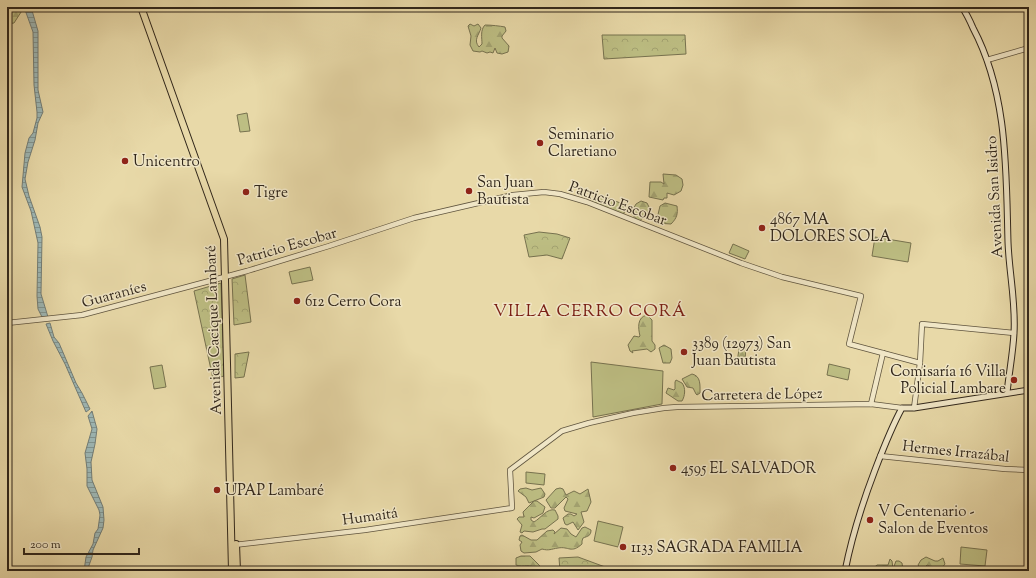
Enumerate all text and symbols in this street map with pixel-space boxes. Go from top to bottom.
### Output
place label: Seminario Claretiano [548,125,617,163]
street label: Avenida San Isidro [982,135,1009,259]
marker: Seminario Claretiano [535,138,545,148]
place label: Unicentro [133,152,200,173]
marker: Unicentro [120,156,130,166]
place label: San Juan Bautista [477,173,534,211]
street label: Patricio Escobar [566,177,670,232]
place label: Tigre [254,183,288,204]
marker: San Juan Bautista [464,186,474,196]
marker: Tigre [241,187,251,197]
place label: 4867 MA DOLORES SOLA [770,210,891,248]
street label: Patricio Escobar [235,223,340,272]
marker: 4867 MA DOLORES SOLA [757,223,767,233]
street label: Avenida Cacique Lambaré [201,245,228,415]
street label: Guaraníes [80,277,149,314]
place label: 612 Cerro Cora [305,292,401,313]
marker: 612 Cerro Cora [292,296,302,306]
district label: VILLA CERRO CORÁ [493,300,687,324]
place label: 3389 (12973) San Juan Bautista [691,334,791,372]
marker: 3389 (12973) San Juan Bautista [679,347,689,357]
place label: Comisaría 16 Villa Policial Lambare [890,362,1006,400]
marker: Comisaría 16 Villa Policial Lambare [1009,375,1019,385]
street label: Carretera de López [701,384,823,407]
street label: Hermes Irrazábal [901,436,1010,469]
place label: 4595 EL SALVADOR [681,459,816,480]
marker: 4595 EL SALVADOR [668,463,678,473]
place label: UPAP Lambaré [225,481,324,502]
marker: UPAP Lambaré [212,485,222,495]
place label: V Centenario - Salon de Eventos [878,502,988,540]
street label: Humaitá [341,503,400,532]
marker: V Centenario - Salon de Eventos [865,515,875,525]
scale bar [24,530,139,556]
text: 200 m [30,536,61,554]
place label: 1133 SAGRADA FAMILIA [631,538,803,559]
marker: 1133 SAGRADA FAMILIA [618,542,628,552]

